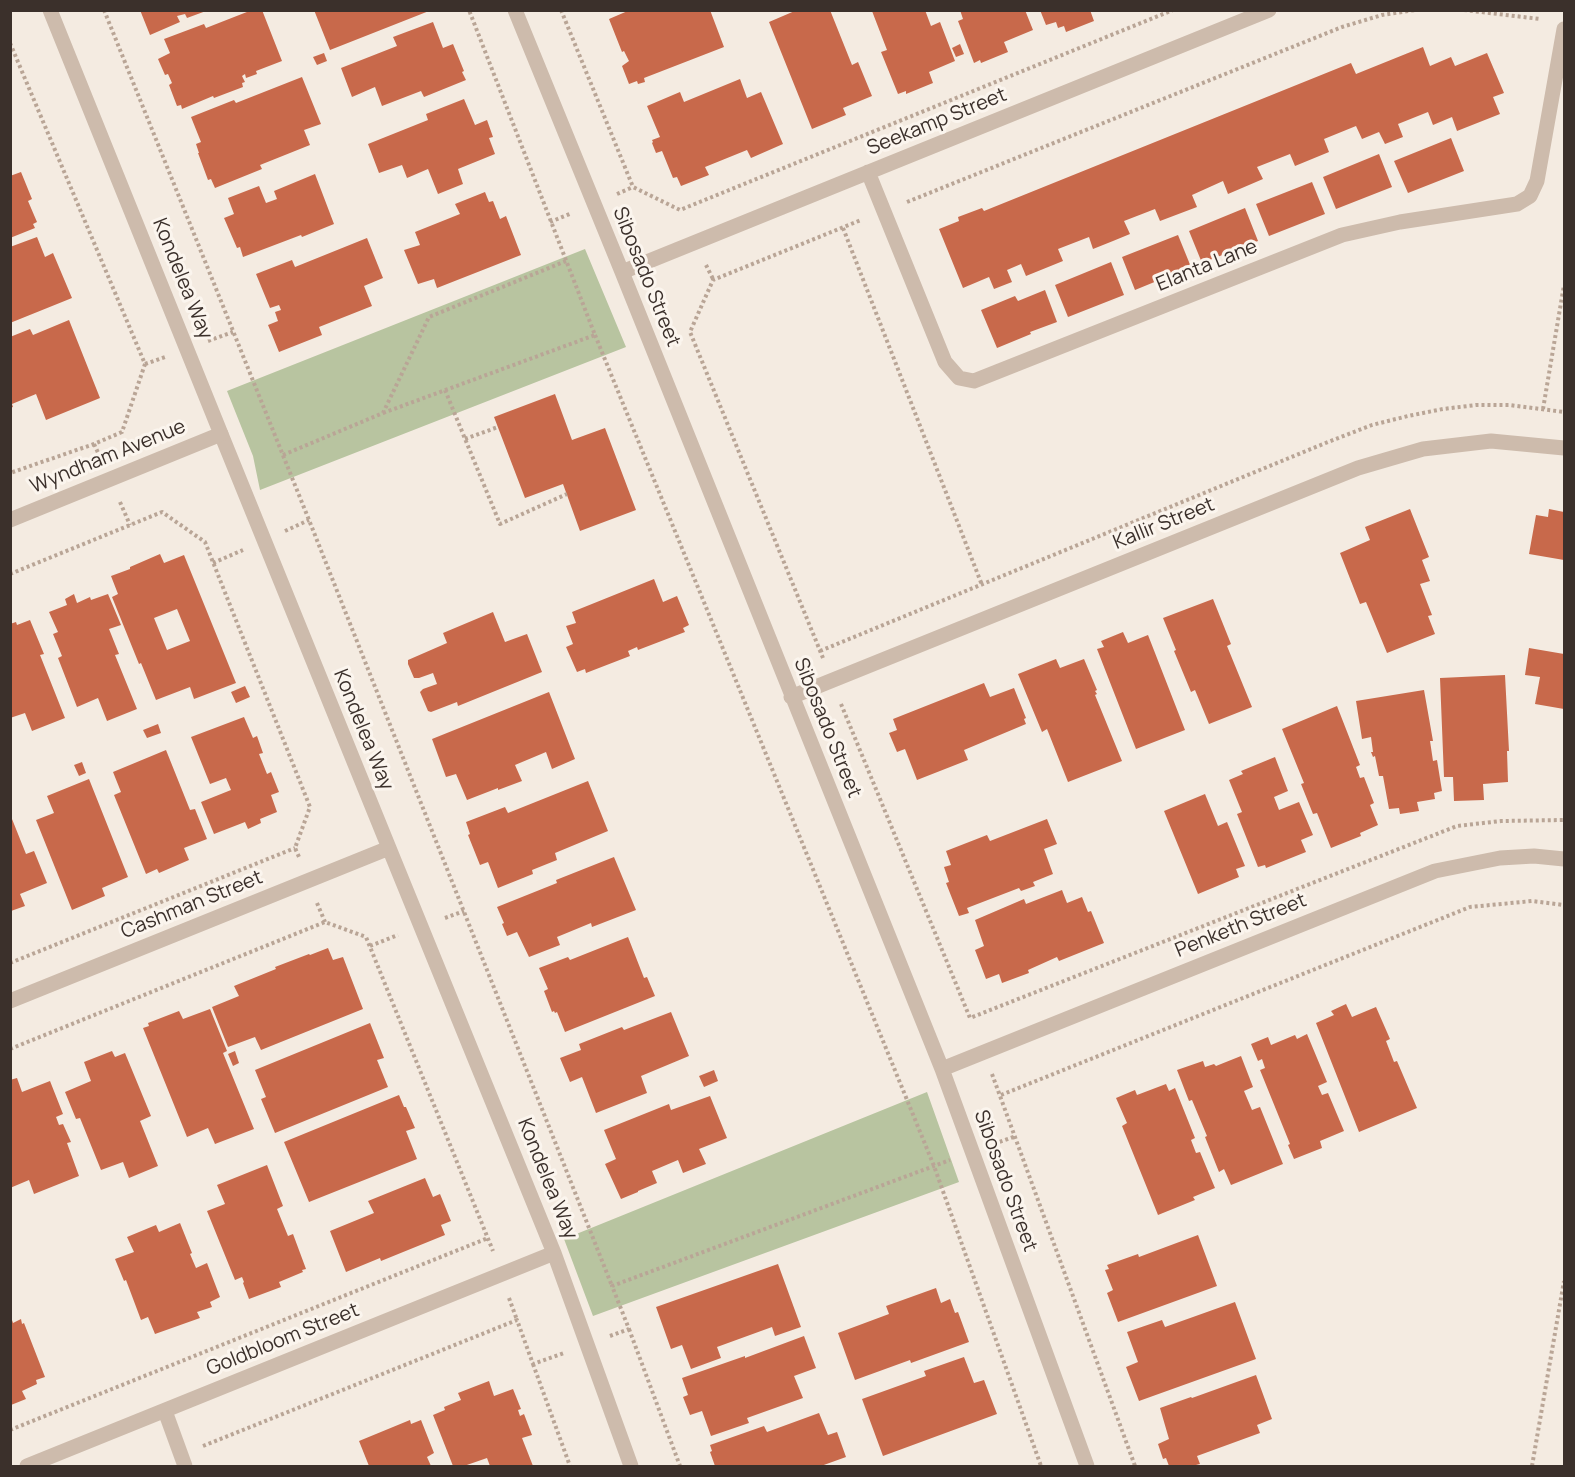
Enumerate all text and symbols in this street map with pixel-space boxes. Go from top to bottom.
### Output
street label: Seekamp Street [864,83,1010,161]
street label: Sibosado Street [607,204,685,350]
street label: Kondelea Way [147,215,217,343]
street label: Elanta Lane [1153,235,1261,297]
street label: Wyndham Avenue [27,415,189,499]
street label: Kallir Street [1110,493,1218,555]
street label: Sibosado Street [788,655,866,801]
street label: Kondelea Way [328,666,398,794]
street label: Cashman Street [118,866,266,944]
street label: Penketh Street [1172,889,1310,963]
street label: Sibosado Street [968,1107,1042,1255]
street label: Kondelea Way [512,1115,582,1243]
street label: Goldbloom Street [203,1298,363,1382]

